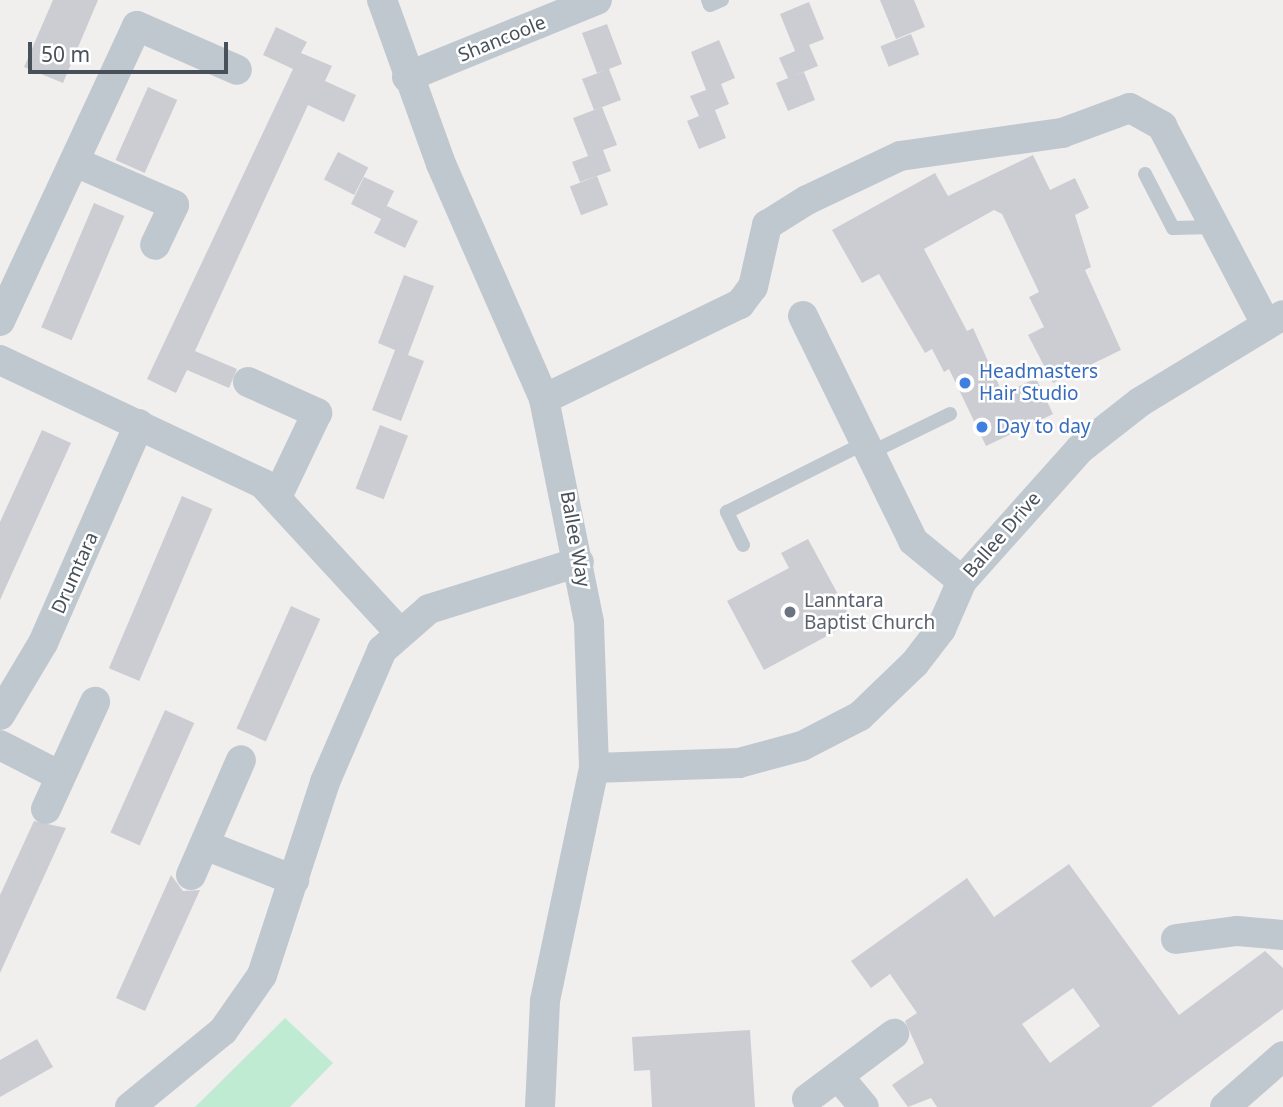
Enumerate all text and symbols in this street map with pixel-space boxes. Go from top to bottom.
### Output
street label: Shancoole [455,11,549,67]
scale bar [32,28,231,72]
text: 50 m [41,40,90,68]
place label: Headmasters Hair Studio [979,361,1098,405]
marker: Headmasters Hair Studio [957,375,973,391]
place label: Day to day [996,416,1090,438]
marker: Day to day [974,419,990,435]
street label: Ballee Drive [959,487,1045,583]
street label: Ballee Way [555,489,595,589]
street label: Drumtara [47,529,103,617]
place label: Lanntara Baptist Church [804,590,935,634]
marker: Lanntara Baptist Church [782,604,798,620]

